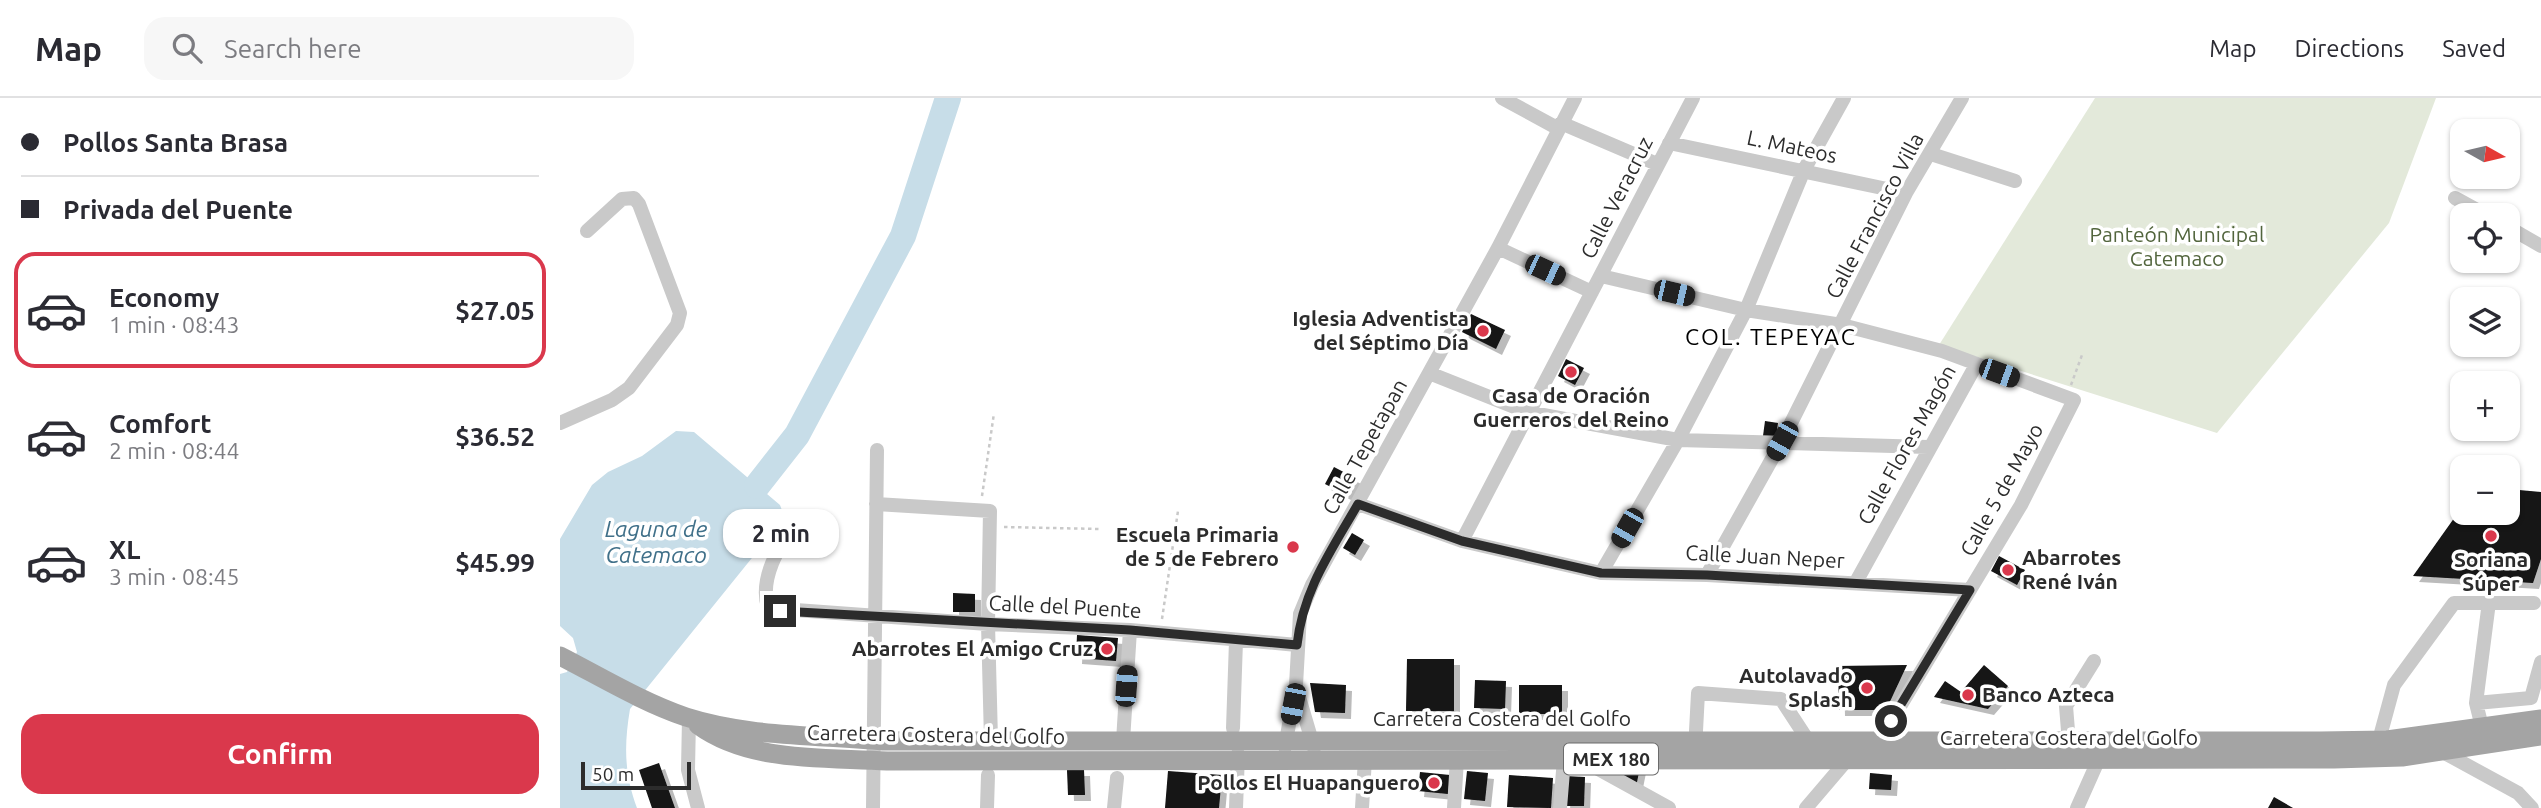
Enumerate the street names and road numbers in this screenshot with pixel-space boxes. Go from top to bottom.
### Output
street label: L. Mateos [1745,125,1839,167]
street label: Calle Francisco Villa [1820,129,1928,302]
street label: Calle Veracruz [1575,133,1657,262]
street label: Calle Flores Magón [1852,361,1960,529]
street label: Calle Tepetapan [1317,375,1411,519]
street label: Calle 5 de Mayo [1955,419,2047,560]
street label: Calle Juan Neper [1685,540,1845,572]
street label: Calle del Puente [988,590,1142,622]
street label: Carretera Costera del Golfo [1373,706,1631,730]
street label: Carretera Costera del Golfo [807,720,1065,748]
street label: Carretera Costera del Golfo [1940,725,2198,749]
road number: MEX 180 [1564,744,1658,774]

